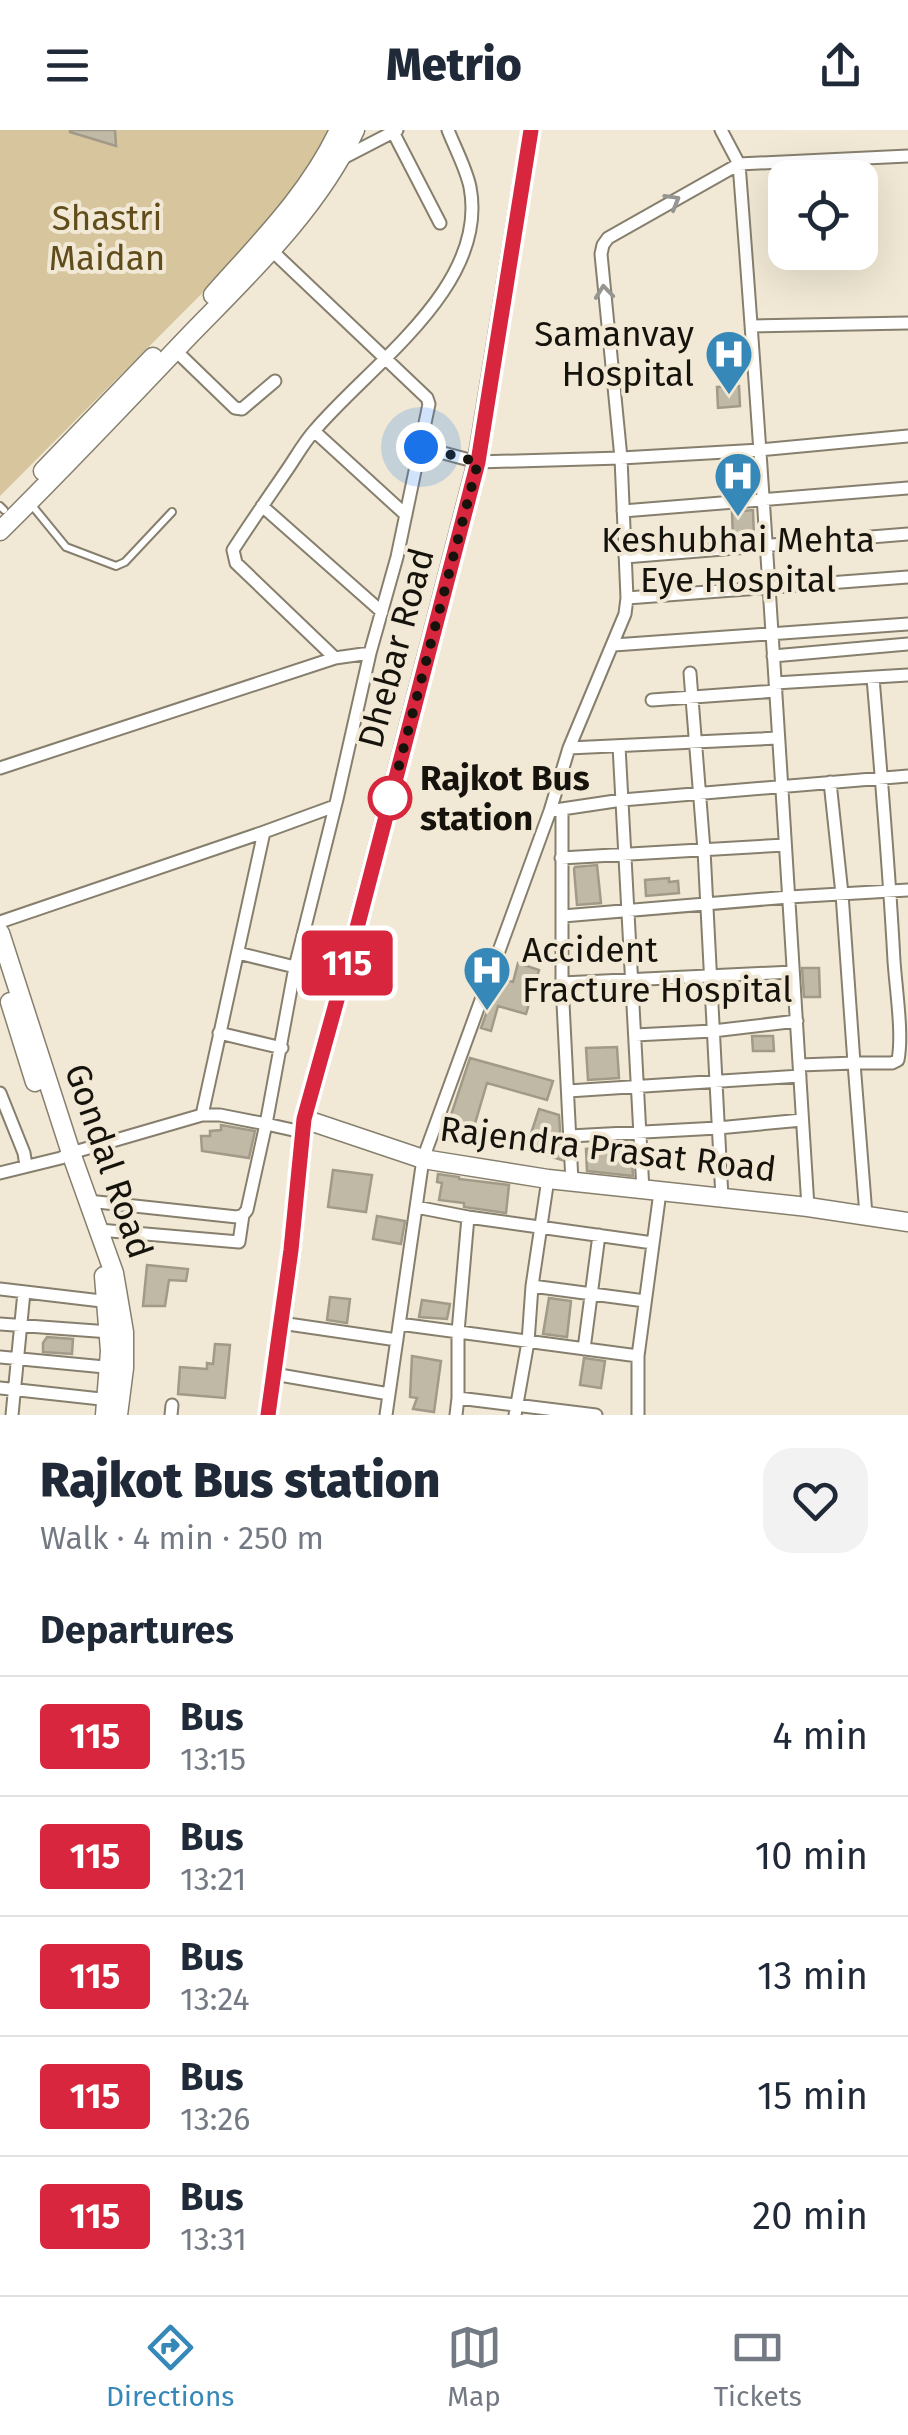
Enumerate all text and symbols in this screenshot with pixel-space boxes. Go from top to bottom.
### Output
icon: menu [40,38,95,93]
text: Metrio [386,38,522,92]
icon: share [813,38,868,93]
map controls [768,160,878,270]
button: locate [768,160,878,270]
one-way arrow [663,194,681,213]
park label: Shastri Maidan [49,197,165,279]
one-way arrow [594,283,616,299]
place label: Samanvay Hospital [534,313,694,395]
hospital icon: Samanvay Hospital [703,328,755,396]
your location [396,422,446,472]
hospital icon: Keshubhai Mehta Eye Hospital [712,450,764,518]
place label: Keshubhai Mehta Eye Hospital [601,519,875,601]
street label: Dhebar Road [349,544,443,752]
place label: Rajkot Bus station [420,757,590,839]
marker: Rajkot Bus station [369,777,411,819]
place label: Accident Fracture Hospital [522,929,792,1011]
line badge: 115 [290,930,404,996]
text: 115 [322,942,372,984]
hospital icon: Accident Fracture Hospital [461,944,513,1012]
street label: Gondal Road [56,1058,162,1264]
street label: Rajendra Prasat Road [437,1108,779,1190]
button: heart [763,1448,868,1553]
text: Rajkot Bus station [40,1452,440,1510]
text: Walk · 4 min · 250 m [40,1519,324,1557]
text: Departures [40,1607,234,1653]
text: Bus [180,1694,244,1740]
text: 4 min [772,1713,868,1759]
text: 115 [70,1715,120,1757]
text: 13:15 [180,1740,246,1778]
text: Bus [180,1814,244,1860]
text: 10 min [755,1833,868,1879]
text: 115 [70,1835,120,1877]
text: 13:21 [180,1860,246,1898]
text: Bus [180,1934,244,1980]
text: 13 min [757,1953,868,1999]
text: 115 [70,1955,120,1997]
text: 13:24 [180,1980,250,2018]
text: Bus [180,2054,244,2100]
text: 15 min [757,2073,868,2119]
text: 115 [70,2075,120,2117]
text: 13:26 [180,2100,250,2138]
text: Bus [180,2174,244,2220]
text: 20 min [752,2193,868,2239]
text: 115 [70,2195,120,2237]
text: 13:31 [180,2220,247,2258]
tab: Directions [106,2320,234,2413]
tab: Map [447,2320,502,2413]
tab: Tickets [714,2320,802,2413]

